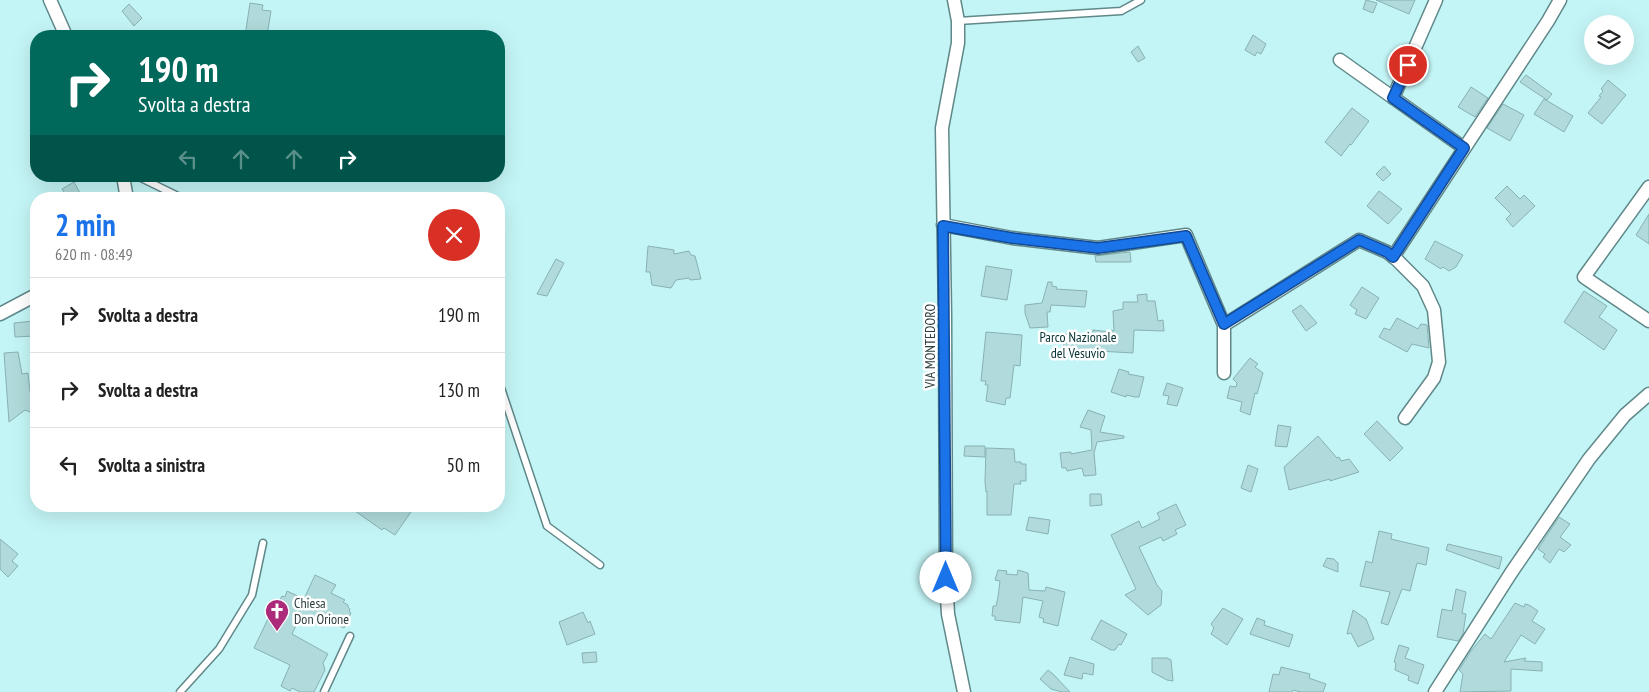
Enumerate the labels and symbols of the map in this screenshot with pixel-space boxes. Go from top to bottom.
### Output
pin [1387,44,1429,86]
street label: VIA MONTEDORO [921,304,939,389]
park label: Parco Nazionale del Vesuvio [1039,328,1117,362]
position arrow [919,551,971,603]
place label: Chiesa Don Orione [294,594,349,628]
church icon: Chiesa Don Orione [264,598,290,632]

